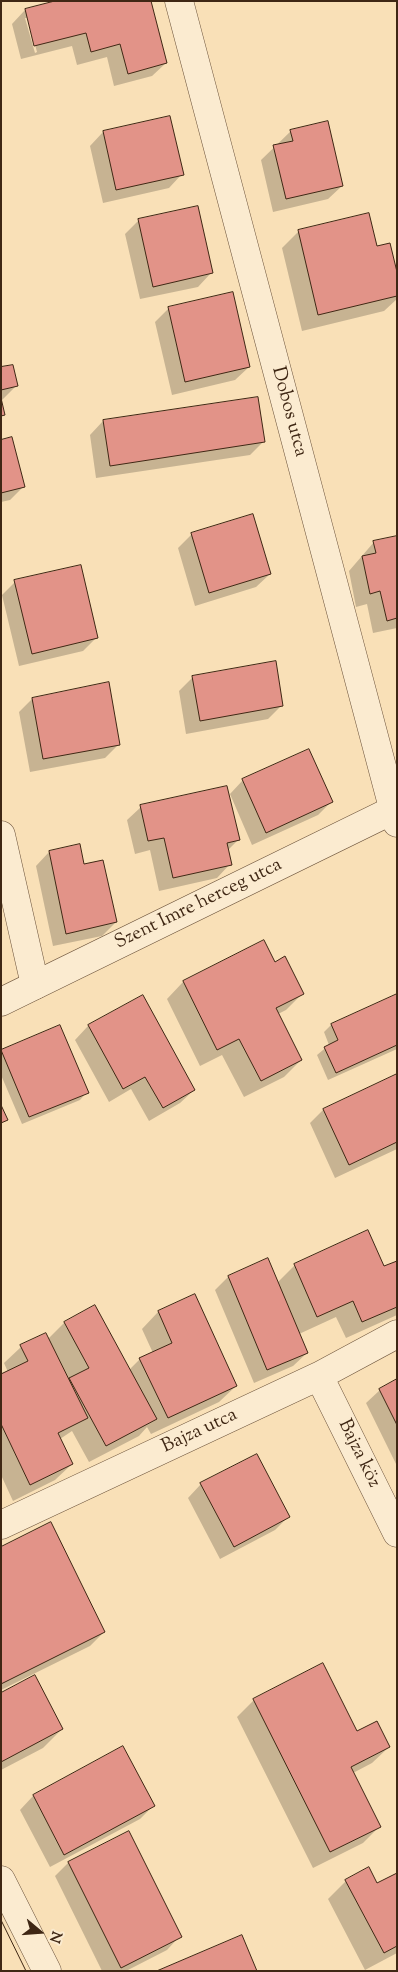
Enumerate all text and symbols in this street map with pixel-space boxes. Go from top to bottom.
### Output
street label: Dobos utca [265,364,311,460]
street label: Szent Imre herceg utca [112,855,286,955]
street label: Bajza utca [159,1405,241,1459]
street label: Bajza köz [332,1416,384,1492]
north arrow [15,1907,65,1957]
text: N [43,1928,66,1945]

